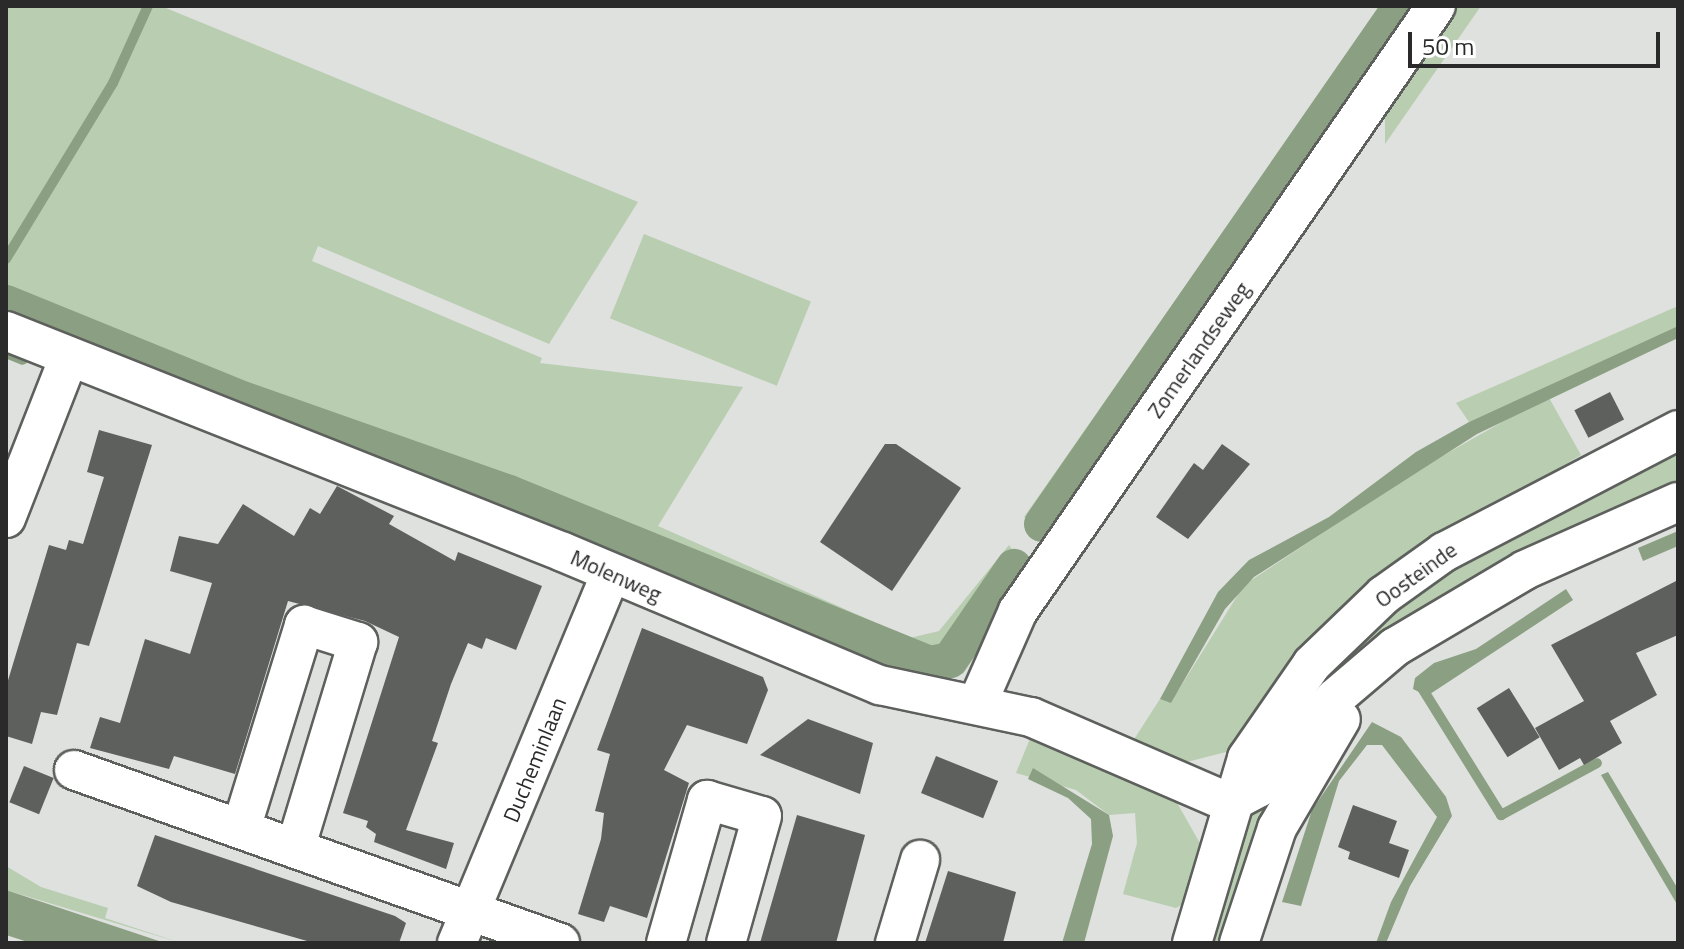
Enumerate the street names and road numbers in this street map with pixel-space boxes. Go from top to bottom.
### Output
street label: Zomerlandseweg [1142,277,1256,423]
street label: Oosteinde [1370,537,1462,613]
street label: Molenweg [566,544,666,608]
street label: Ducheminlaan [498,694,572,826]

